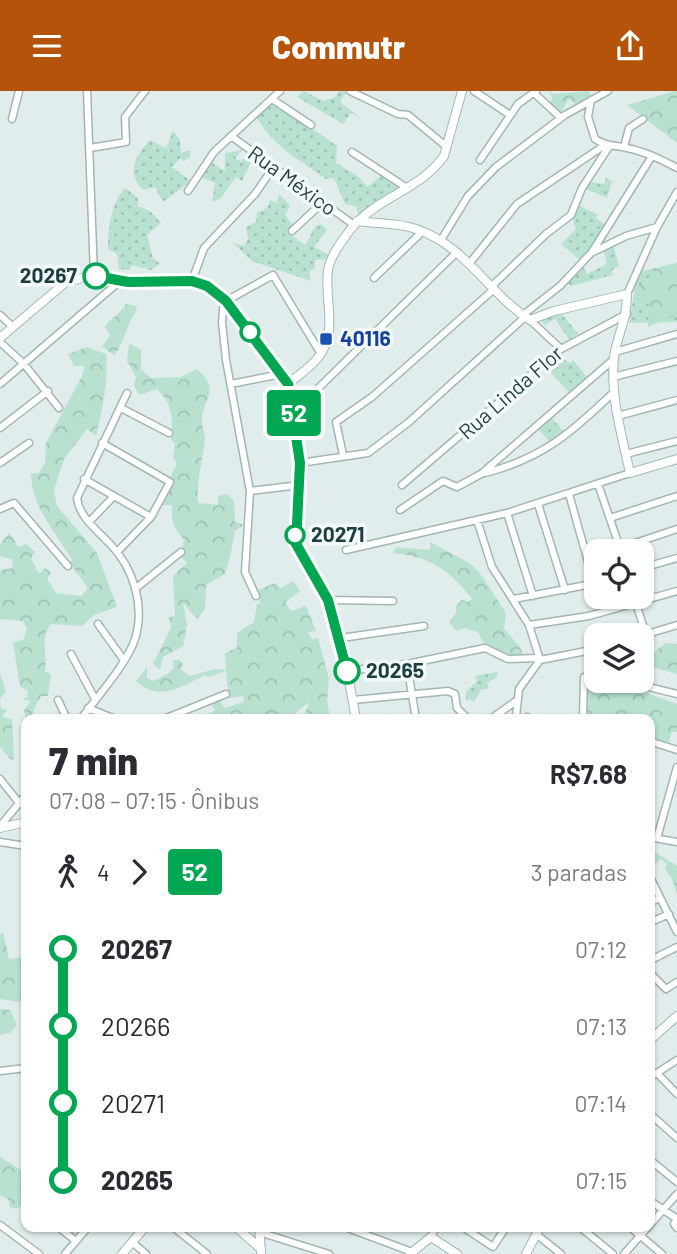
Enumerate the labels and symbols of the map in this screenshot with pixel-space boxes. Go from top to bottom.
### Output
street label: Rua México [244,140,342,220]
place label: 20267 [20,262,78,287]
marker: 20267 [83,263,109,289]
unlabelled marker [240,322,260,342]
place label: 40116 [340,325,391,350]
marker: 40116 [318,331,334,347]
street label: Rua Linda Flor [453,340,567,444]
line badge: 52 [262,390,326,436]
place label: 20271 [311,521,365,546]
marker: 20271 [285,525,305,545]
place label: 20265 [366,657,424,682]
marker: 20265 [334,658,360,684]

